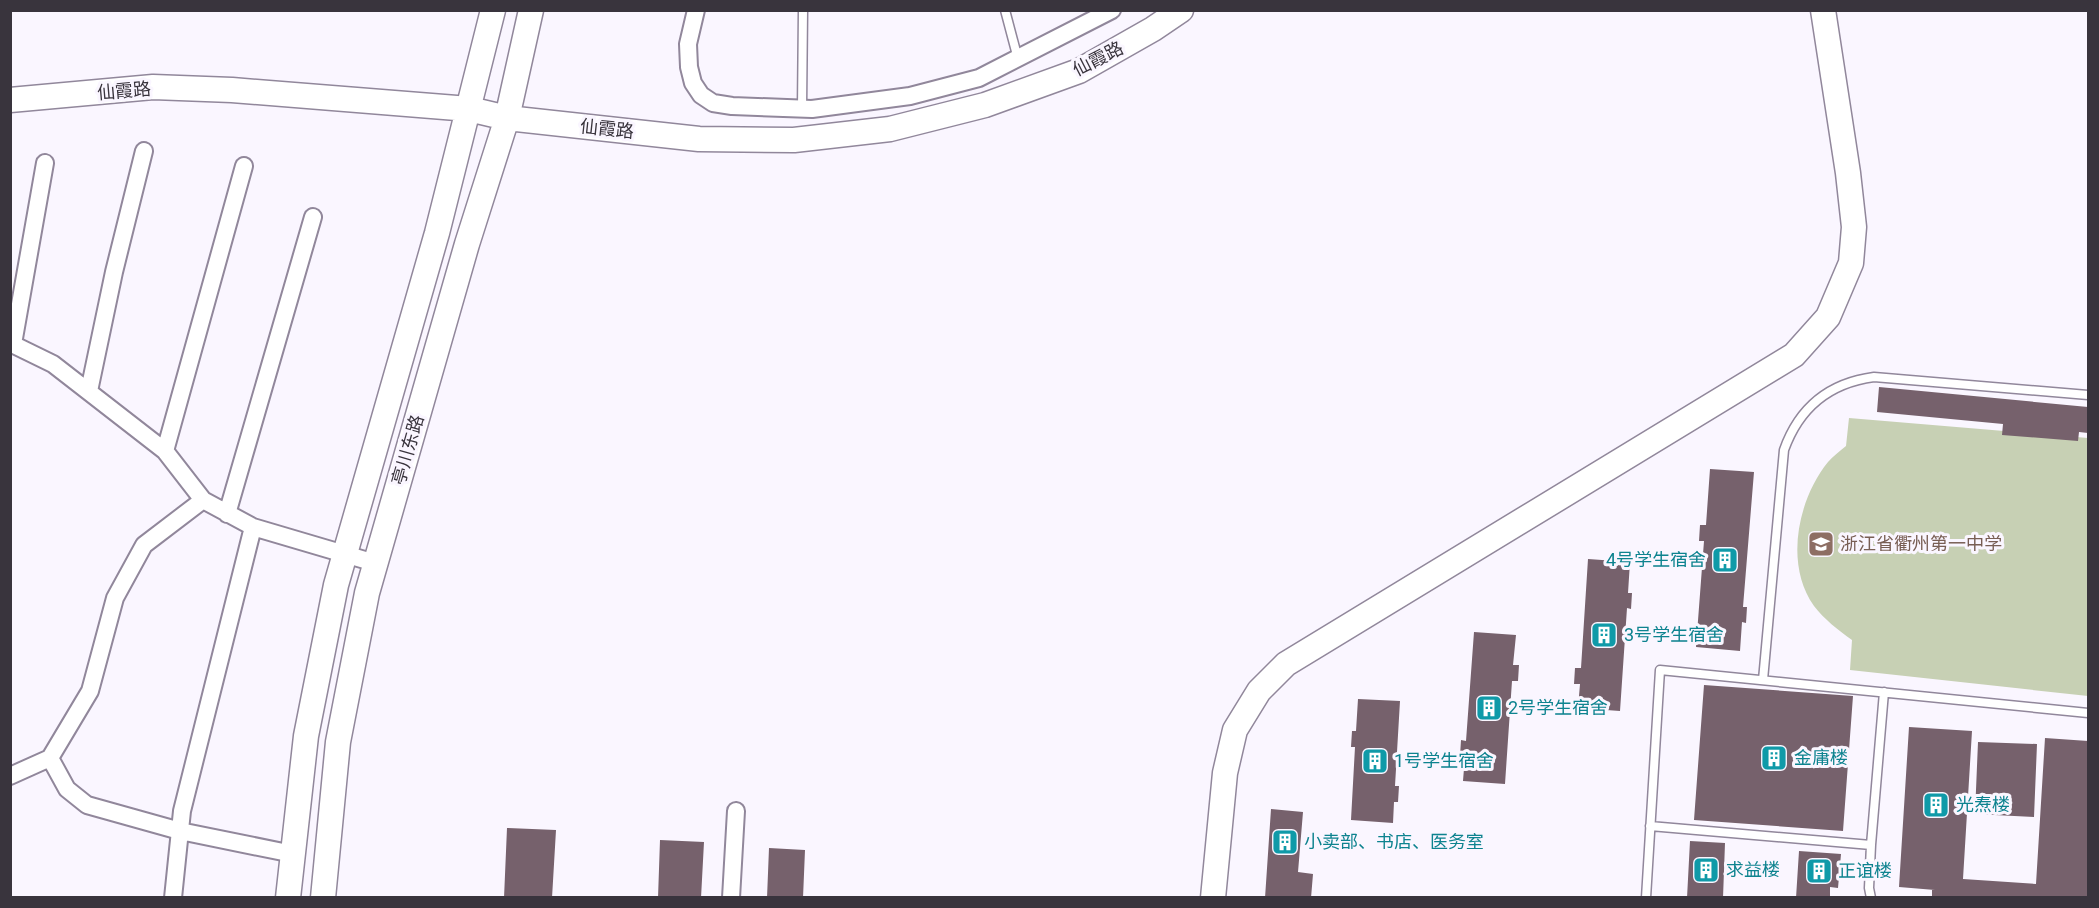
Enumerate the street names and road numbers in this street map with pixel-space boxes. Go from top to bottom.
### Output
street label: 仙霞路 [1069,37,1127,80]
street label: 仙霞路 [96,78,152,103]
street label: 仙霞路 [579,115,635,142]
street label: 亭川东路 [388,412,428,487]

